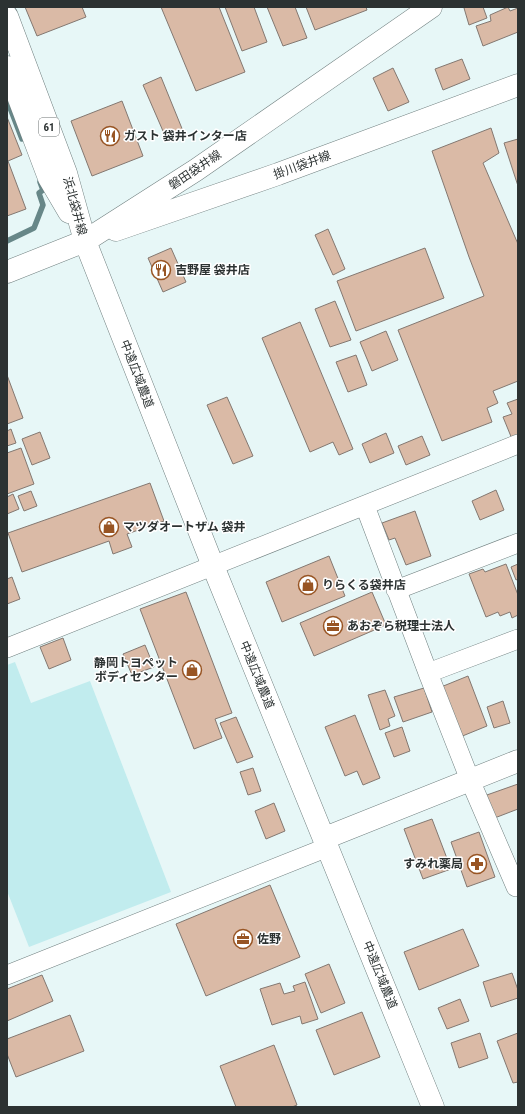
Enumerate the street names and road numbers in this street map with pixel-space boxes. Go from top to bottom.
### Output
road number: 61 [39,118,59,136]
street label: 磐田袋井線 [166,147,224,193]
street label: 掛川袋井線 [271,148,333,182]
street label: 浜北袋井線 [60,175,90,237]
street label: 中遠広域農道 [118,338,156,410]
street label: 中遠広域農道 [237,639,277,711]
street label: 中遠広域農道 [360,939,400,1011]

